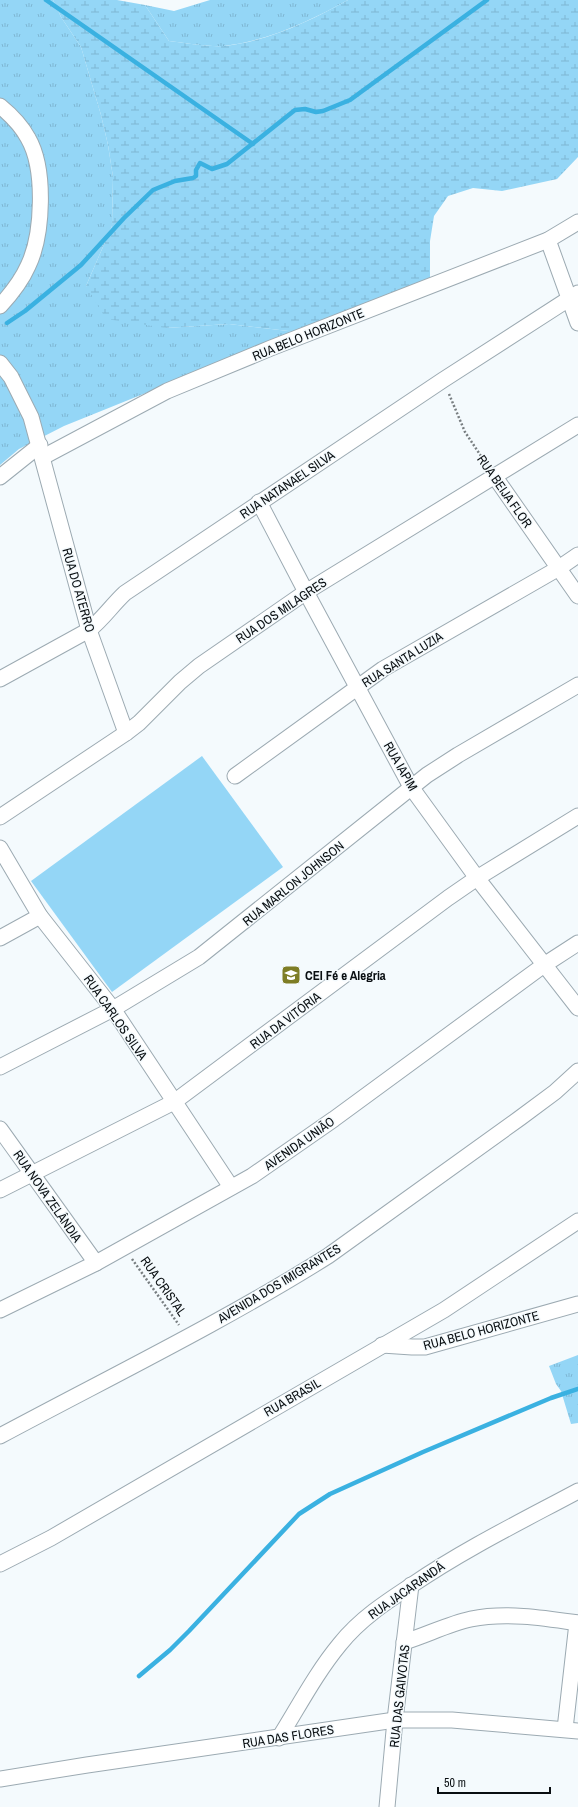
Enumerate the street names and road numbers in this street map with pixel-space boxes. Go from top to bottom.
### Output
street label: RUA BELO HORIZONTE [250,304,367,365]
street label: RUA NATANAEL SILVA [237,446,339,522]
street label: RUA BEIJA FLOR [473,451,536,531]
street label: RUA DO ATERRO [58,546,99,634]
street label: RUA DOS MILAGRES [233,574,330,647]
street label: RUA SANTA LUZIA [359,627,447,691]
street label: RUA IAPIM [380,739,421,794]
street label: RUA MARLON JOHNSON [239,837,347,930]
street label: RUA CARLOS SILVA [80,971,152,1064]
street label: RUA DA VITÓRIA [246,988,325,1053]
street label: AVENIDA UNIÃO [260,1113,338,1175]
street label: RUA NOVA ZELÂNDIA [9,1147,86,1246]
street label: AVENIDA DOS IMIGRANTES [214,1240,344,1327]
street label: RUA CRISTAL [137,1253,190,1320]
street label: RUA BELO HORIZONTE [421,1307,541,1354]
street label: RUA BRASIL [261,1374,324,1420]
street label: RUA JACARANDÁ [365,1557,449,1623]
street label: RUA DAS GAIVOTAS [386,1644,413,1748]
street label: RUA DAS FLORES [241,1721,335,1752]

